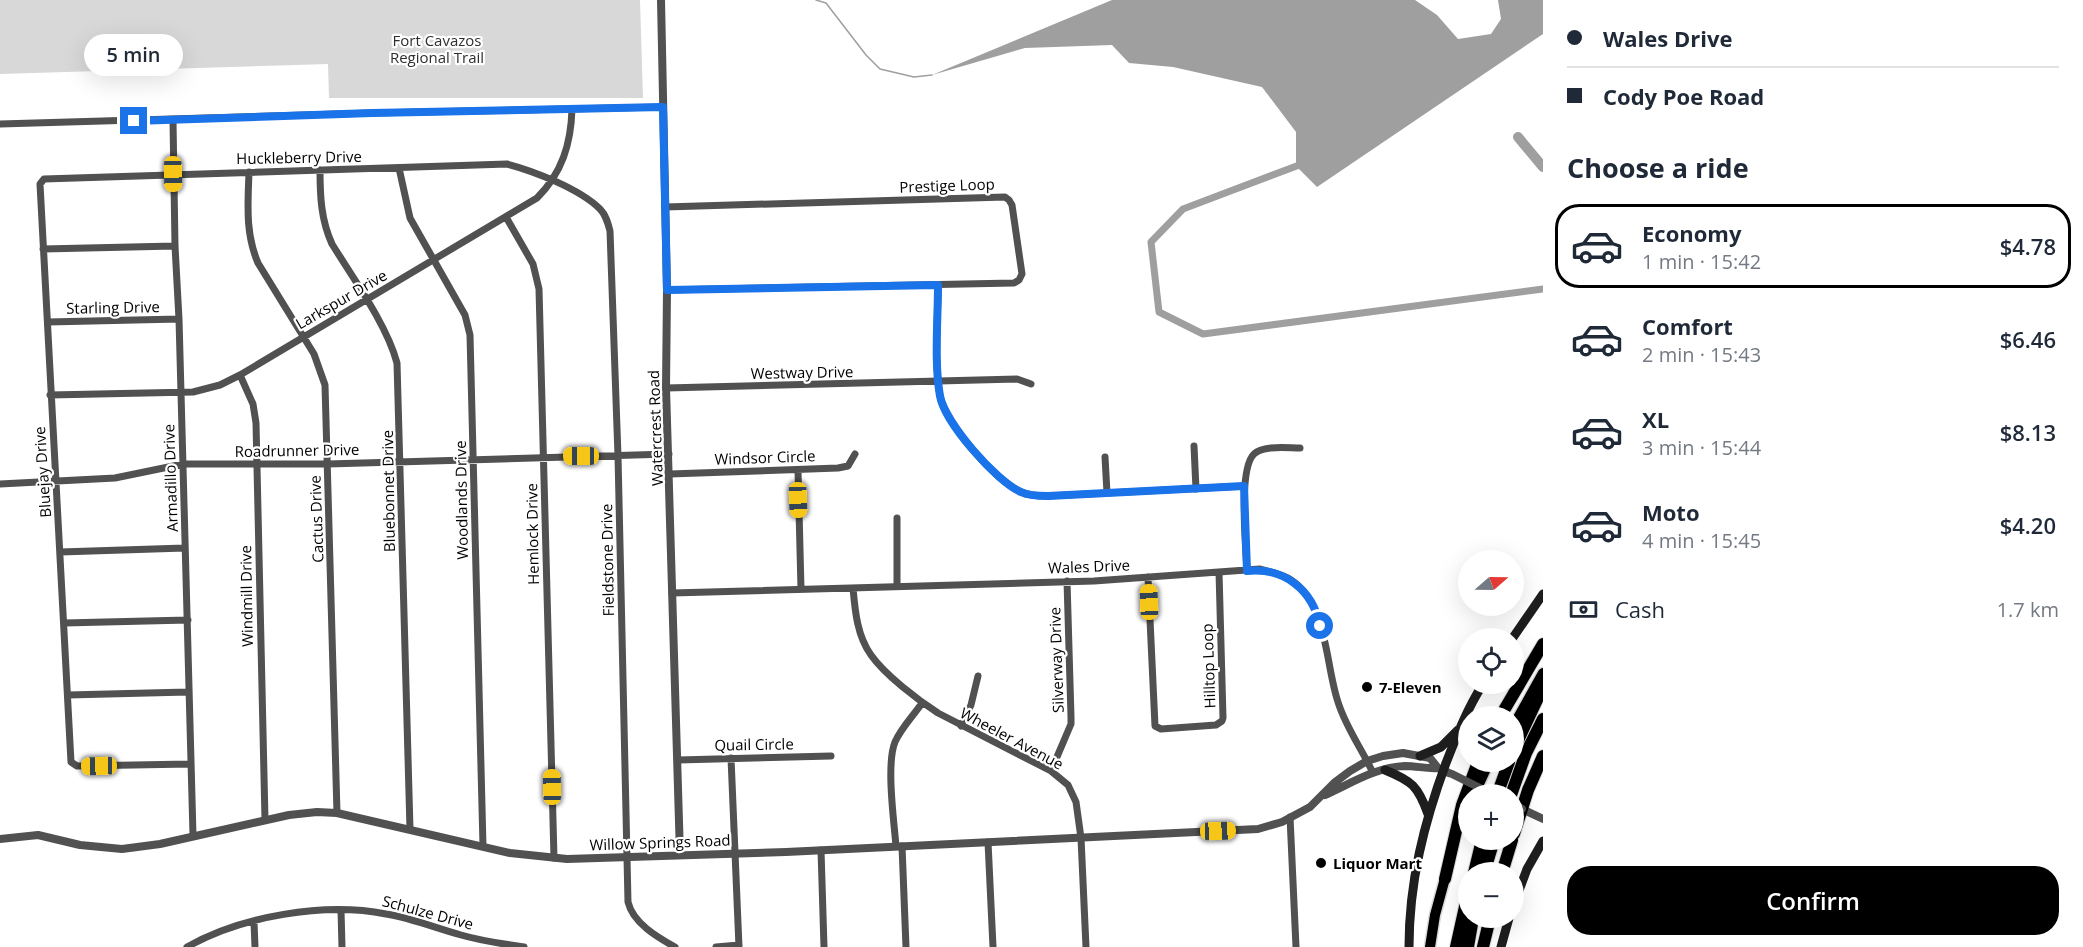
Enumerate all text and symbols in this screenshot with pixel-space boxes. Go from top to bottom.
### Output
text: Wales Drive [1603,23,1732,53]
park label: Fort Cavazos Regional Trail [390,30,484,67]
callout: 5 min [84,34,184,76]
text: 5 min [107,41,161,68]
text: Cody Poe Road [1603,81,1764,111]
route end [120,107,147,134]
street label: Huckleberry Drive [236,146,362,168]
text: Choose a ride [1567,149,1749,186]
car [164,156,182,192]
street label: Prestige Loop [899,173,995,197]
text: Economy [1642,218,1741,248]
icon: car [1570,219,1624,273]
text: $4.78 [2000,231,2056,261]
text: 1 min · 15:42 [1642,248,1761,275]
street label: Larkspur Drive [292,265,390,333]
street label: Starling Drive [66,296,160,318]
text: Comfort [1642,311,1733,341]
icon: car [1570,312,1624,366]
text: $6.46 [2000,324,2056,354]
text: 2 min · 15:43 [1642,341,1761,368]
street label: Westway Drive [750,361,854,383]
street label: Watercrest Road [643,370,667,486]
text: XL [1642,404,1669,434]
icon: car [1570,405,1624,459]
text: $8.13 [2000,417,2056,447]
street label: Armadillo Drive [158,424,182,532]
street label: Bluejay Drive [29,426,55,518]
street label: Bluebonnet Drive [377,430,399,552]
text: 3 min · 15:44 [1642,434,1761,461]
street label: Roadrunner Drive [234,439,360,461]
street label: Woodlands Drive [450,440,472,560]
street label: Windsor Circle [714,445,816,469]
car [563,447,599,465]
street label: Cactus Drive [304,475,328,563]
car [788,482,808,518]
street label: Hemlock Drive [521,483,543,585]
text: Moto [1642,497,1700,527]
icon: car [1570,498,1624,552]
street label: Fieldstone Drive [596,503,618,617]
text: $4.20 [2000,510,2056,540]
text: 4 min · 15:45 [1642,527,1761,554]
street label: Windmill Drive [235,545,257,647]
north arrow [1458,550,1524,616]
map controls [1458,550,1524,928]
street label: Wales Drive [1048,555,1130,577]
car [1139,584,1159,620]
icon: cash [1567,593,1600,626]
text: Cash [1615,594,1665,624]
text: 1.7 km [1997,596,2059,623]
street label: Silverway Drive [1044,607,1068,713]
route start [1306,612,1333,639]
street label: Hilltop Loop [1197,623,1219,709]
button: locate [1458,628,1524,694]
place label: 7-Eleven [1379,677,1442,697]
marker: 7-Eleven [1360,680,1374,694]
street label: Wheeler Avenue [957,702,1067,774]
button: layers [1458,706,1524,772]
street label: Quail Circle [714,733,794,755]
car [81,757,117,775]
car [543,769,561,805]
button: + [1458,784,1524,850]
car [1200,821,1236,841]
street label: Willow Springs Road [589,830,731,854]
place label: Liquor Mart [1333,853,1422,873]
marker: Liquor Mart [1314,856,1328,870]
button: − [1458,862,1524,928]
button: Confirm [1567,866,2059,935]
street label: Schulze Drive [380,890,476,934]

